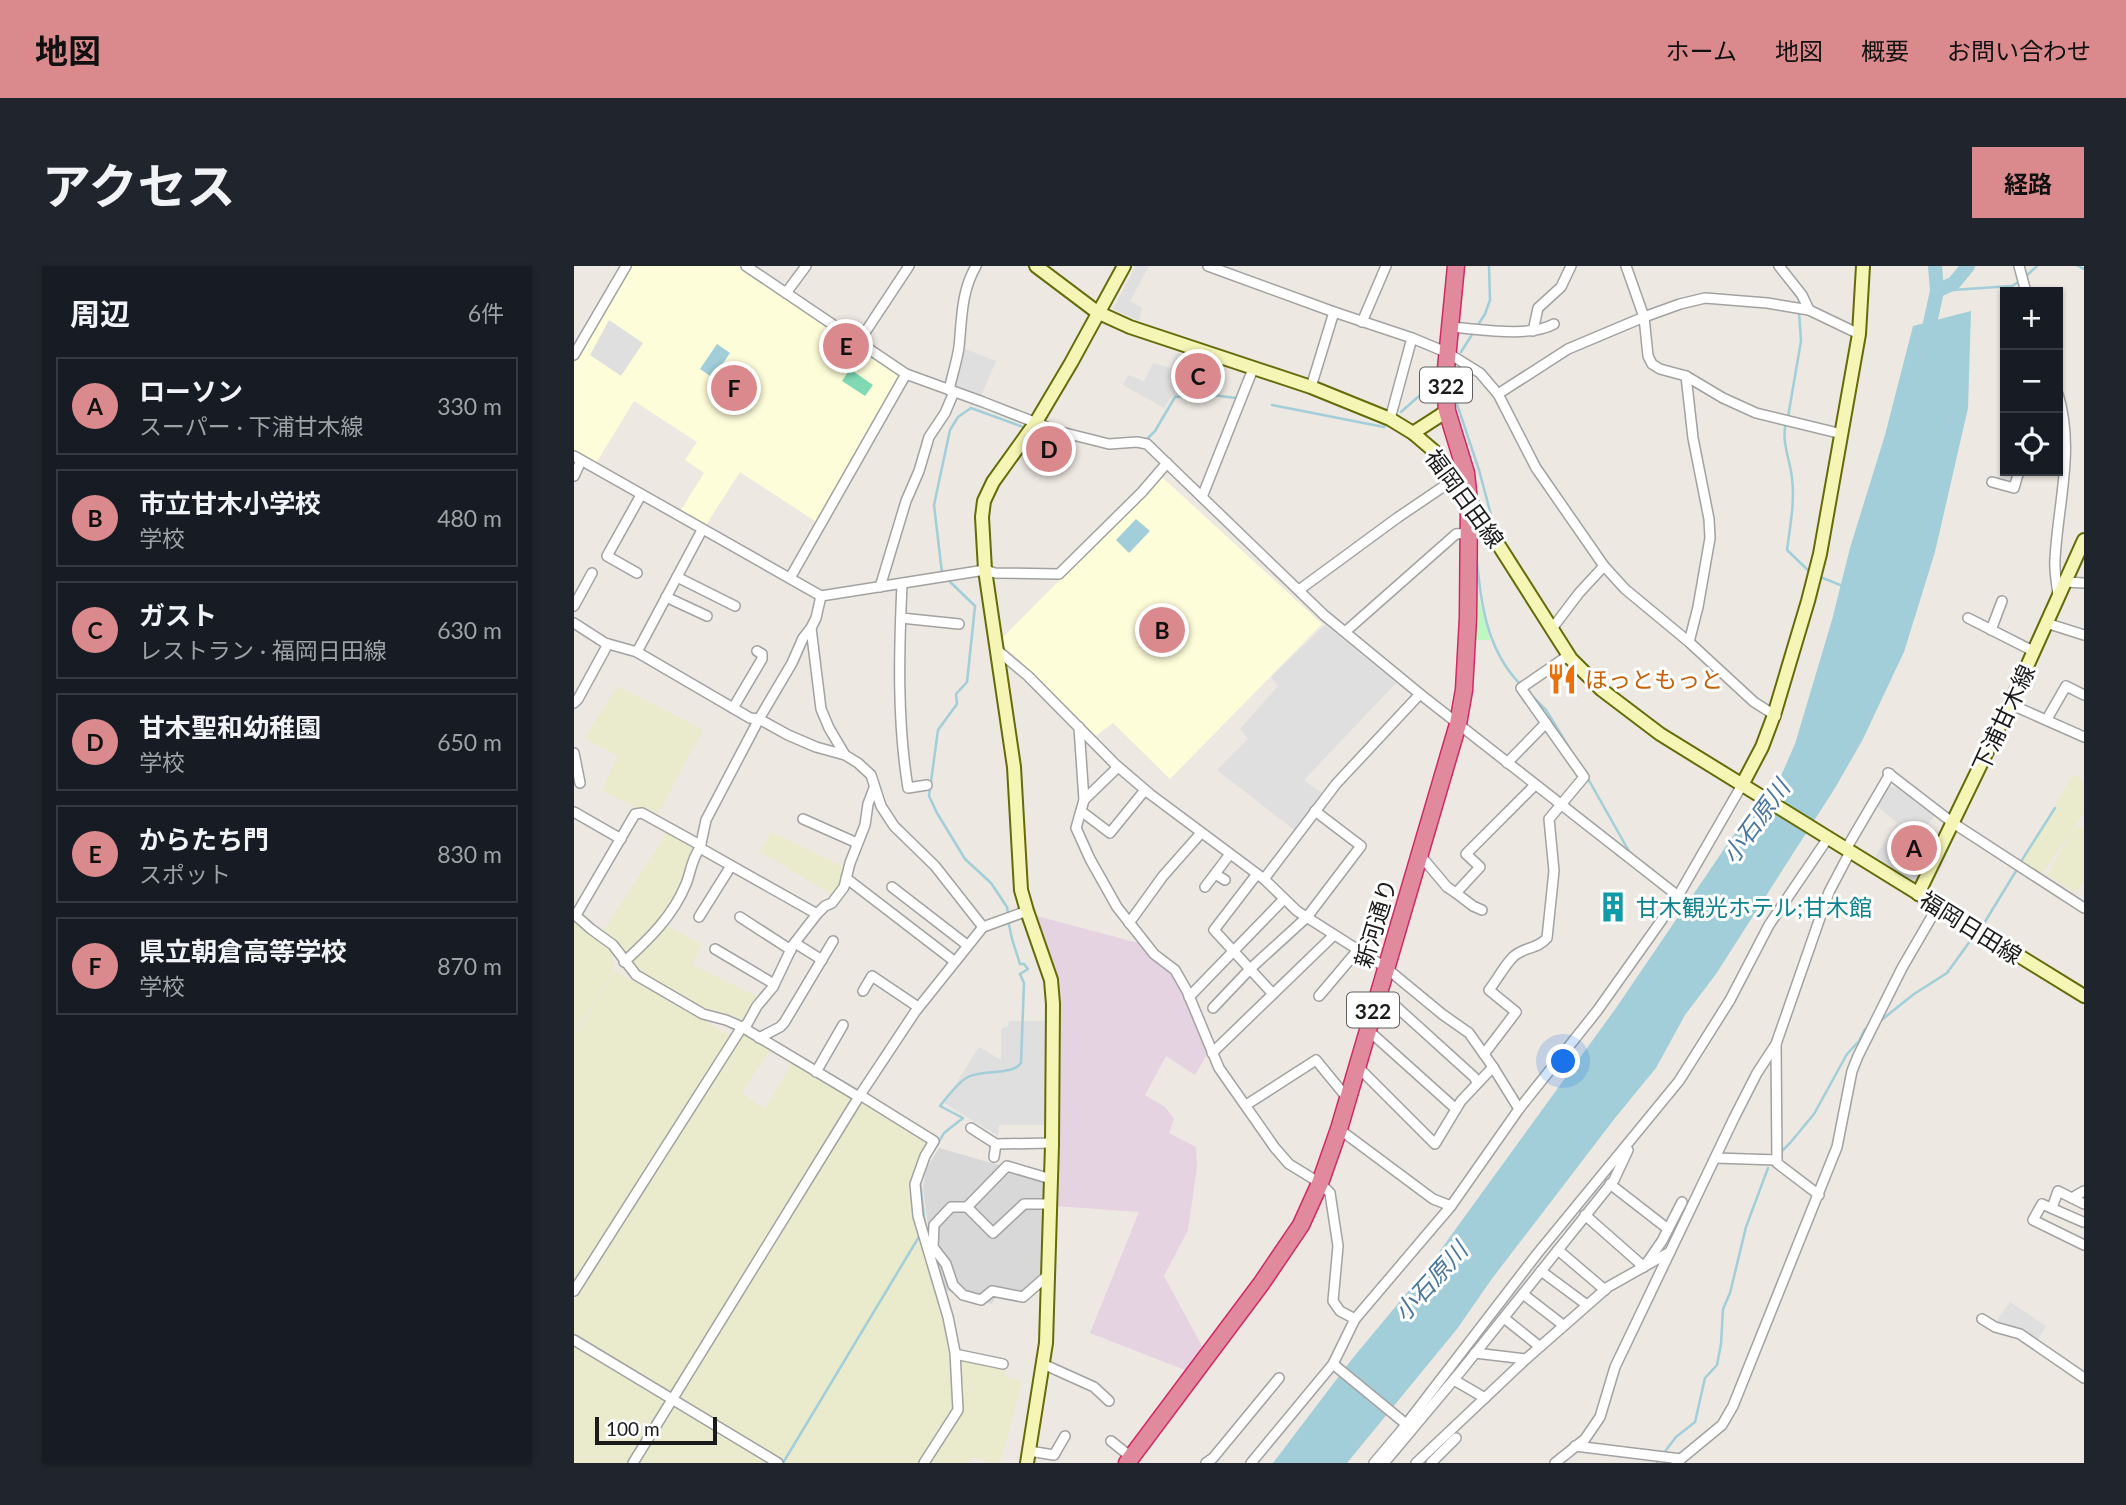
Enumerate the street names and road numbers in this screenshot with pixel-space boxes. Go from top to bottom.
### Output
road number: 322 [1420,368,1472,402]
street label: 福岡日田線 [1420,443,1510,553]
street label: 下浦甘木線 [1966,660,2040,776]
street label: 新河通り [1348,875,1402,971]
street label: 福岡日田線 [1915,885,2027,969]
road number: 322 [1347,992,1399,1028]

